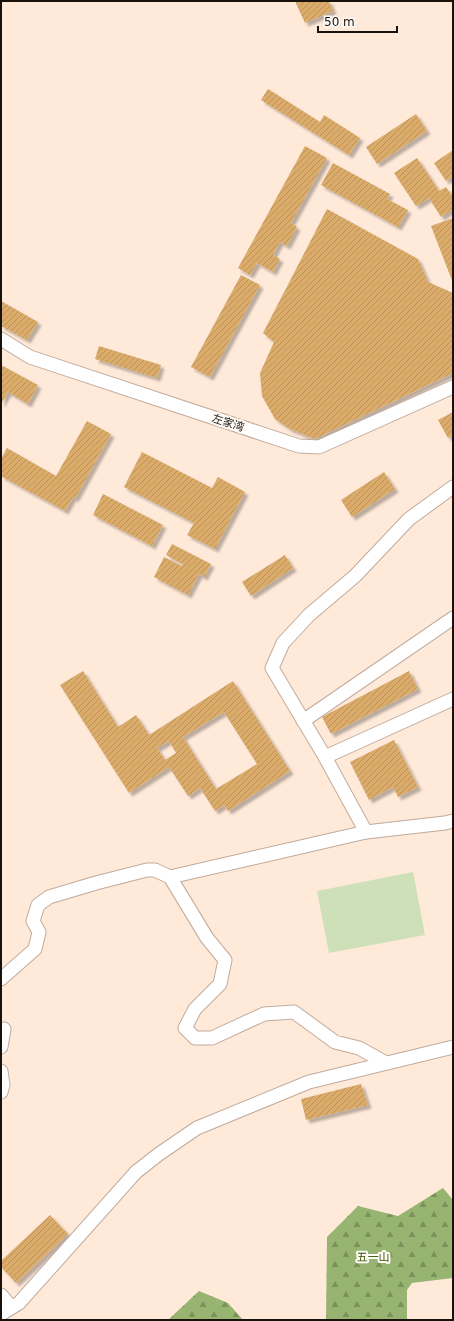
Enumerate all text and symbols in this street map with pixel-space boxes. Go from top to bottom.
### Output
scale bar [318,8,397,34]
text: 50 m [324,15,355,29]
street label: 左家湾 [210,412,246,434]
park label: 五一山 [357,1251,390,1264]

